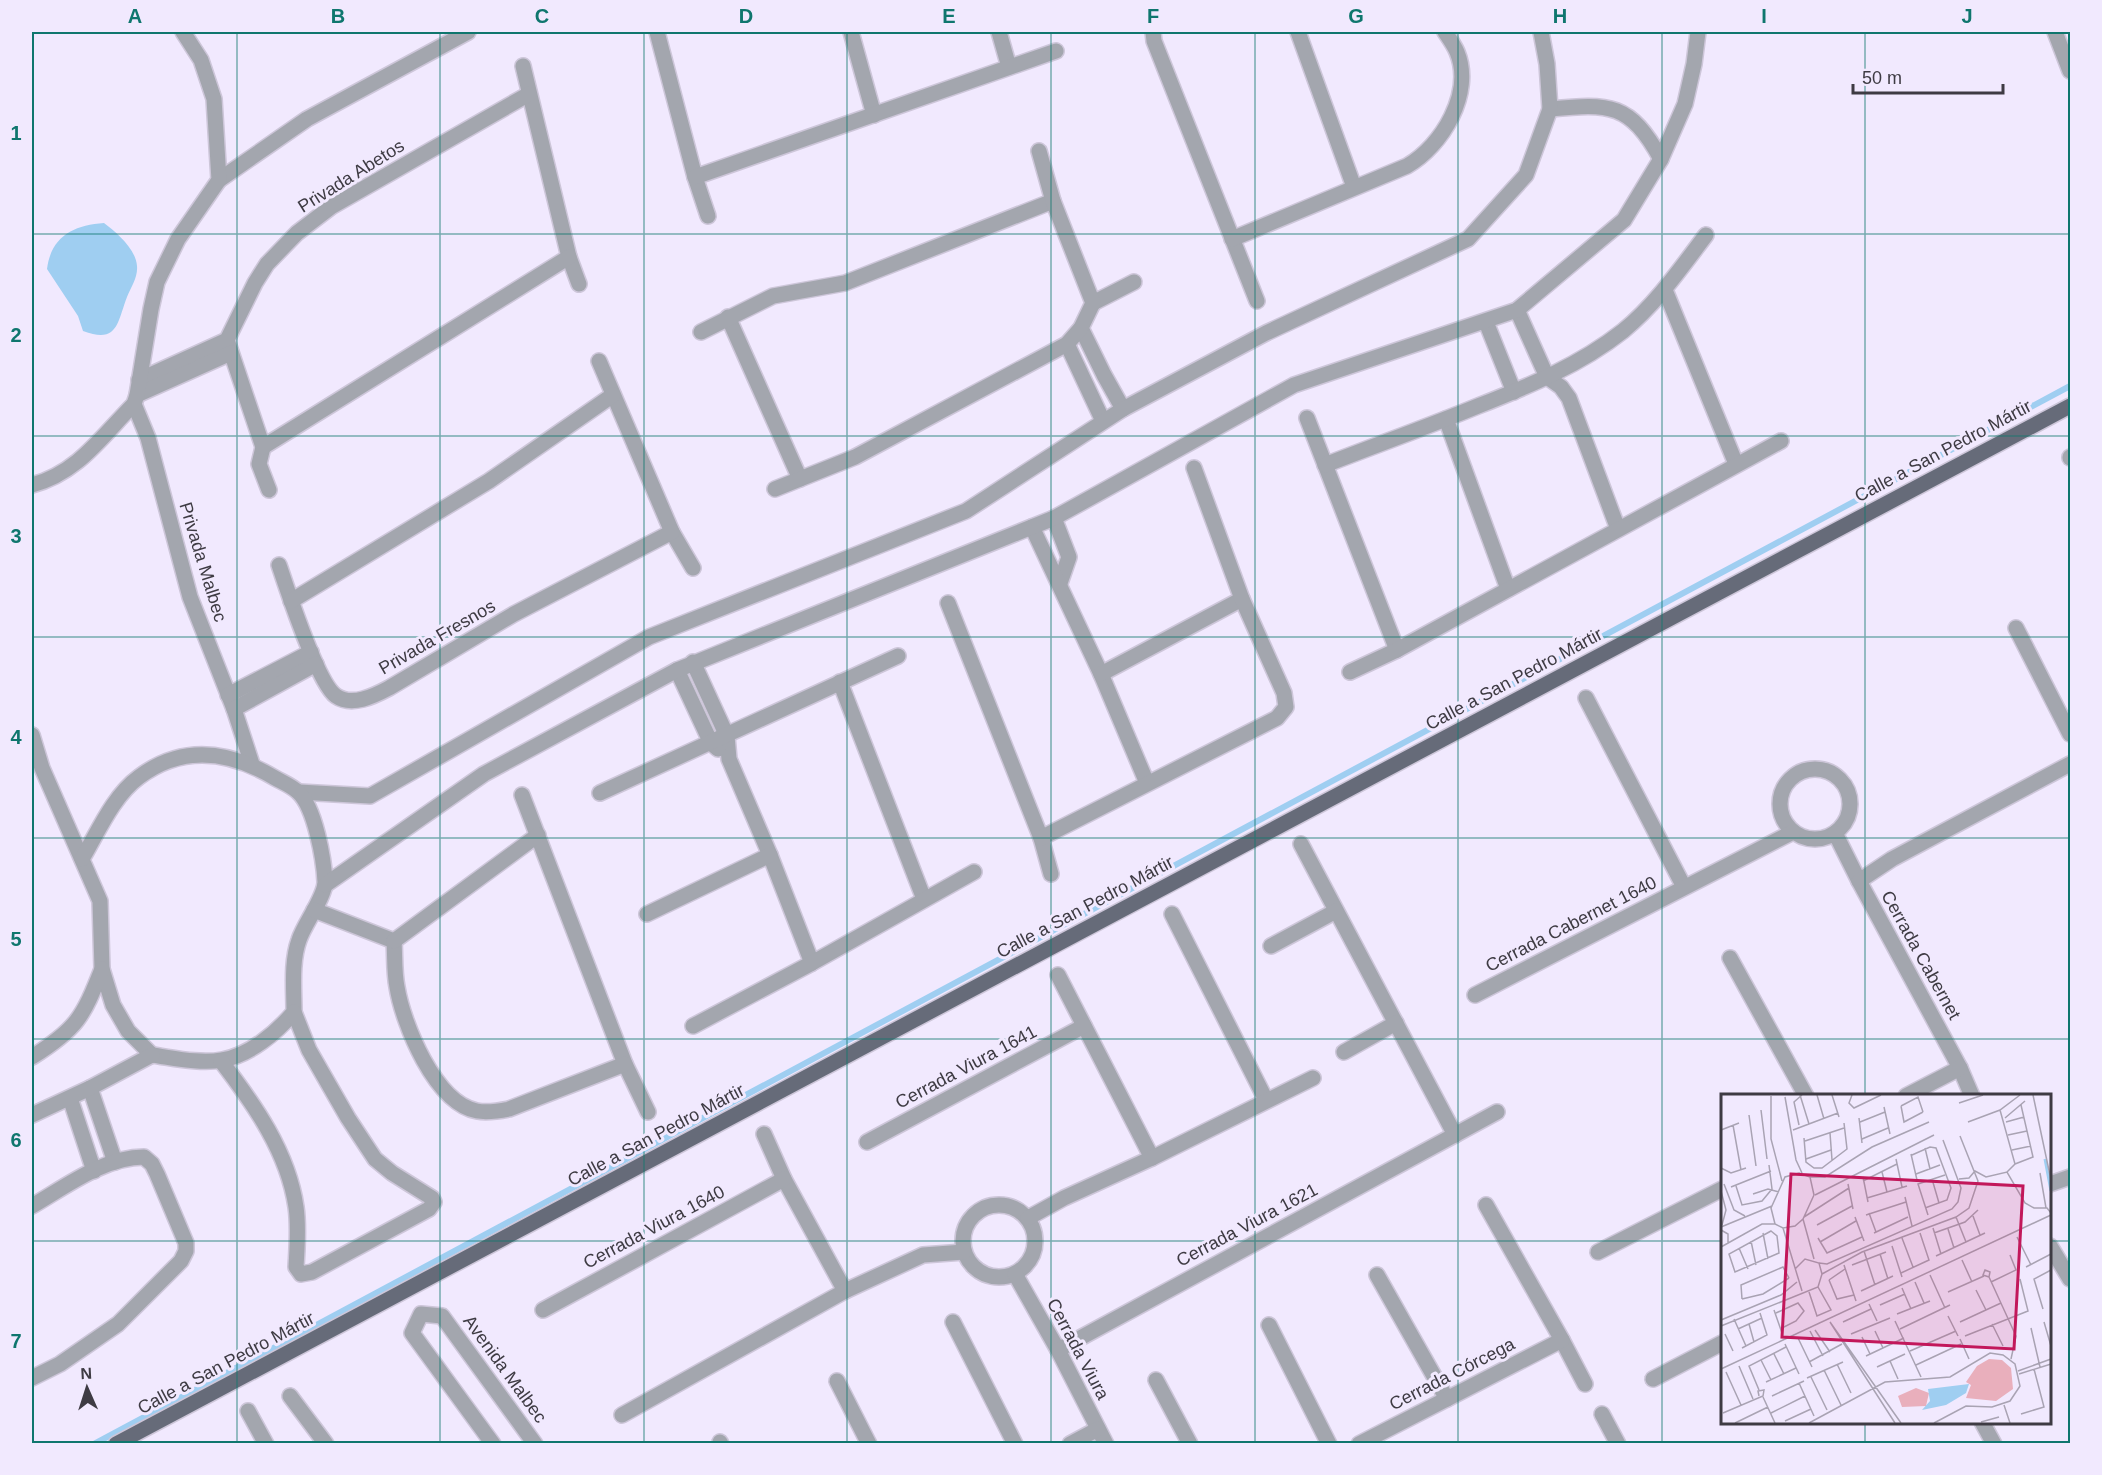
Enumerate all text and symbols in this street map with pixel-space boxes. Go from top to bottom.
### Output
text: A [128,5,142,27]
text: B [331,5,345,27]
text: C [535,5,549,27]
text: D [739,5,753,27]
text: E [942,5,956,27]
text: F [1147,5,1159,27]
text: G [1348,5,1364,27]
text: H [1553,5,1567,27]
text: I [1761,5,1767,27]
text: J [1961,5,1973,27]
scale bar [1853,57,2003,95]
text: 50 m [1862,68,1902,88]
text: 1 [10,122,22,144]
street label: Privada Abetos [294,135,408,217]
text: 2 [10,324,22,346]
street label: Calle a San Pedro Mártir [1851,396,2035,506]
street label: Privada Malbec [175,500,231,624]
text: 3 [10,525,22,547]
street label: Privada Fresnos [375,596,499,678]
street label: Calle a San Pedro Mártir [1422,624,1606,734]
text: 4 [10,726,22,748]
street label: Calle a San Pedro Mártir [993,852,1177,962]
street label: Cerrada Cabernet 1640 [1482,872,1660,976]
street label: Cerrada Cabernet [1877,887,1965,1023]
text: 5 [10,928,22,950]
street label: Cerrada Viura 1641 [892,1021,1040,1113]
street label: Calle a San Pedro Mártir [564,1080,748,1190]
inset map [1721,1094,2051,1424]
text: 6 [10,1129,22,1151]
street label: Cerrada Viura 1621 [1173,1179,1321,1271]
street label: Cerrada Viura 1640 [580,1181,728,1273]
street label: Cerrada Viura [1043,1295,1114,1404]
street label: Calle a San Pedro Mártir [134,1308,318,1418]
street label: Avenida Malbec [459,1311,551,1427]
text: 7 [10,1330,22,1352]
street label: Cerrada Córcega [1386,1333,1519,1414]
north arrow [57,1358,117,1418]
text: N [80,1365,92,1382]

